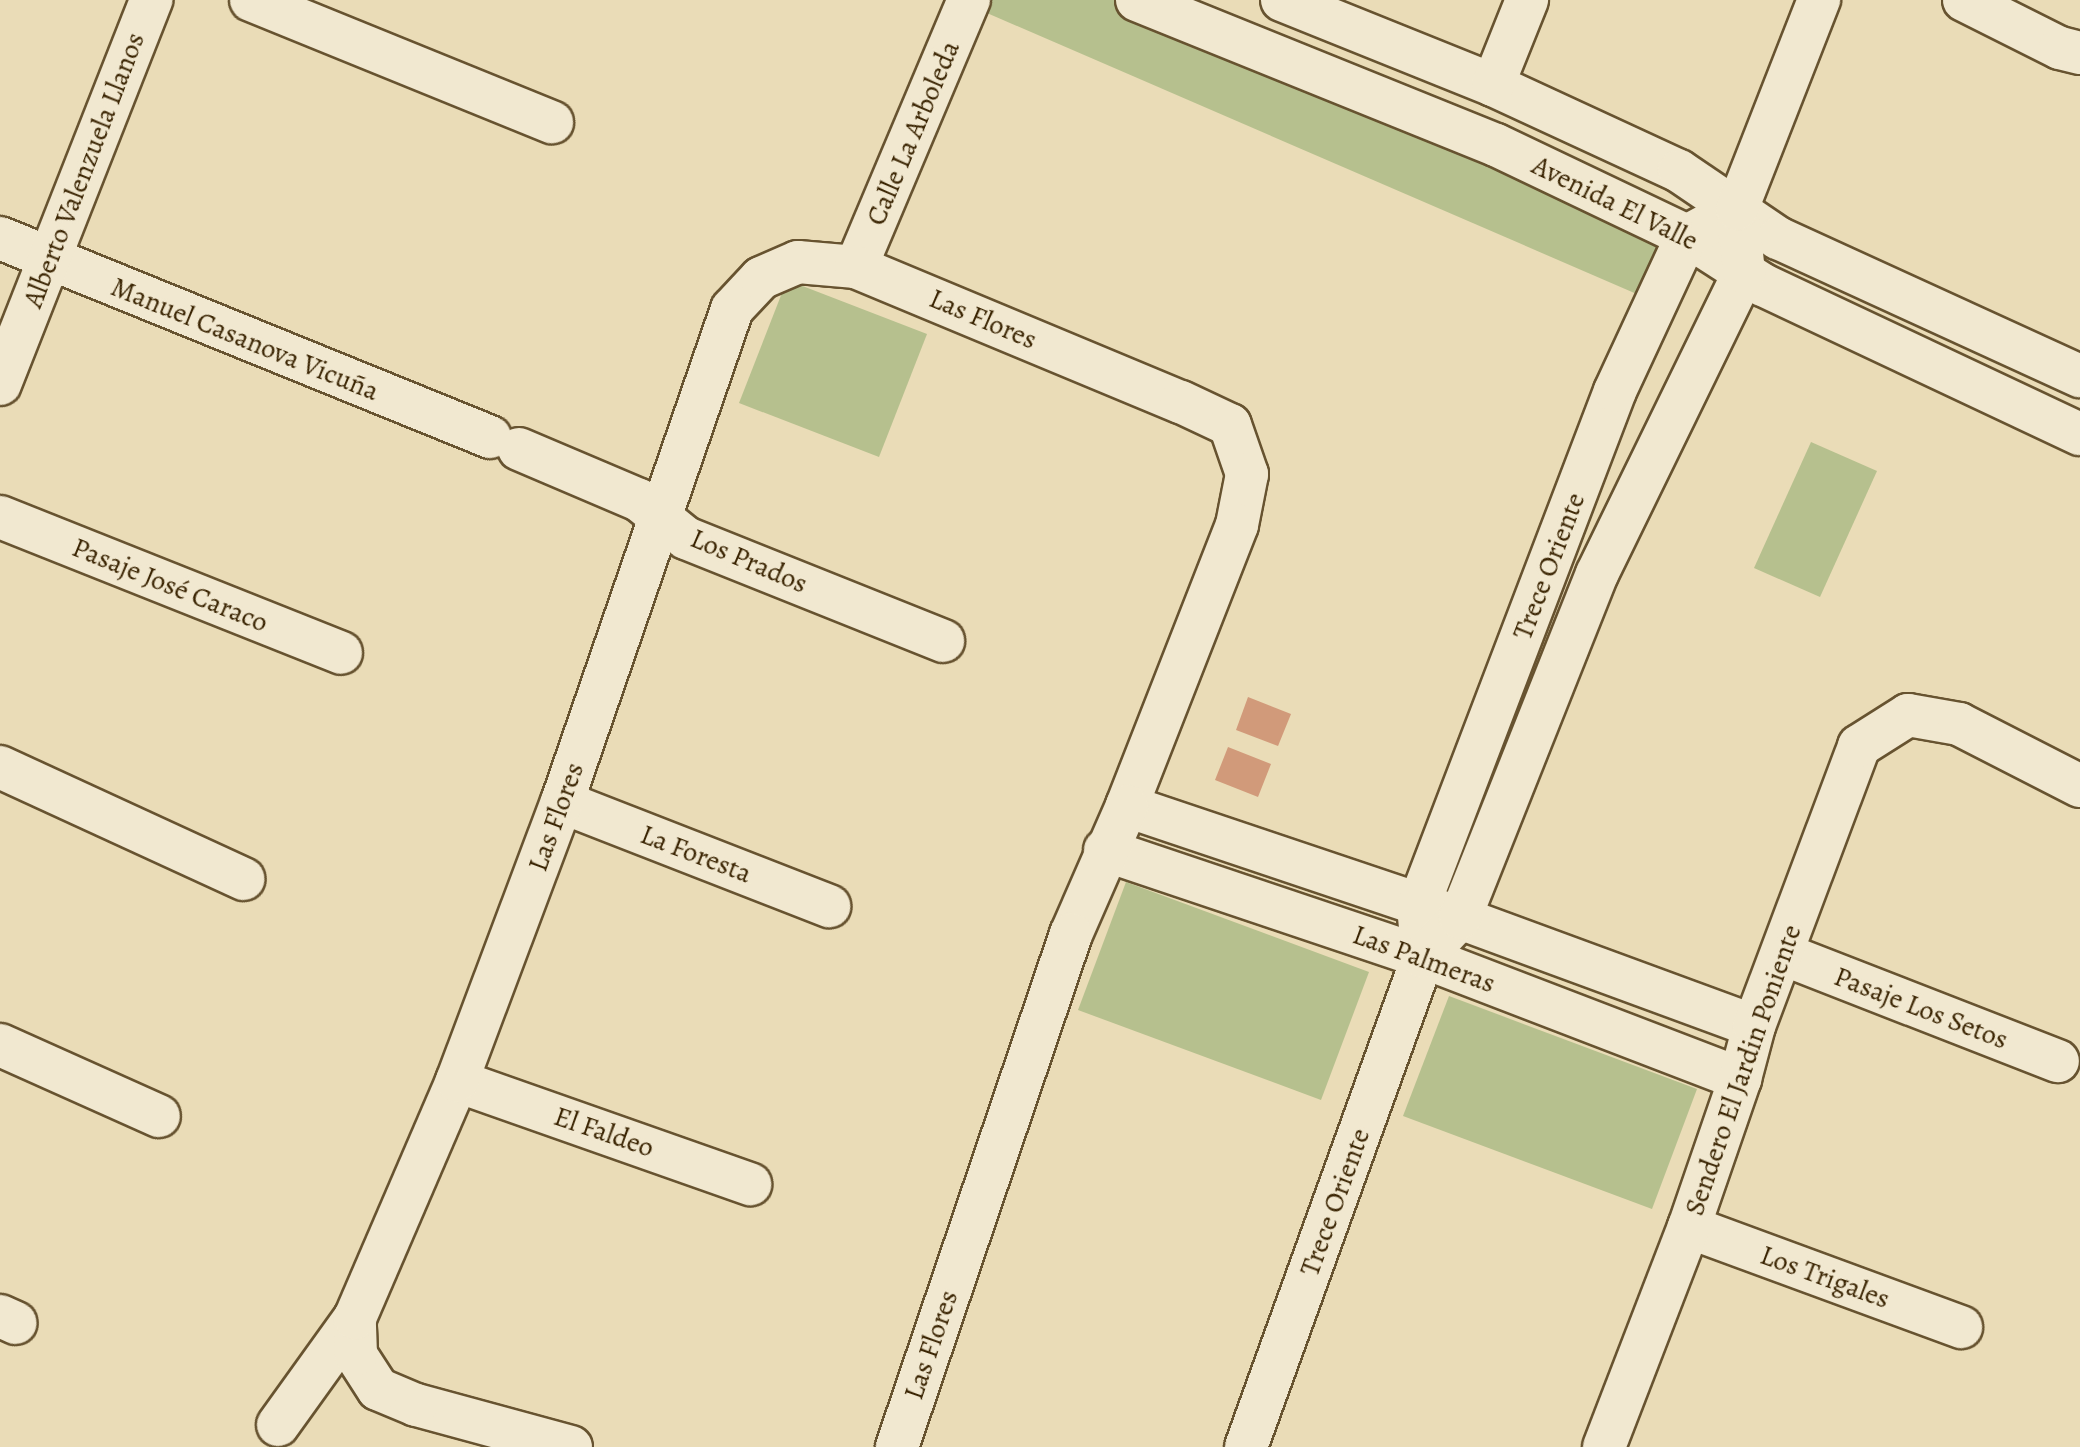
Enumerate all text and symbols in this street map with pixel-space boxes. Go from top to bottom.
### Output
street label: Alberto Valenzuela Llanos [16,28,152,312]
street label: Calle La Arboleda [859,36,967,230]
street label: Avenida El Valle [1527,148,1703,258]
street label: Manuel Casanova Vicuña [106,270,384,408]
street label: Las Flores [924,281,1042,357]
street label: Trece Oriente [1506,488,1592,644]
street label: Los Prados [685,521,813,601]
street label: Pasaje José Caraco [67,530,273,640]
street label: Las Flores [521,758,591,876]
street label: La Foresta [636,817,756,891]
street label: Las Palmeras [1348,918,1500,1000]
street label: Sendero El Jardin Poniente [1677,920,1809,1220]
street label: Pasaje Los Setos [1829,959,2013,1057]
street label: El Faldeo [550,1099,658,1165]
street label: Trece Oriente [1293,1124,1377,1280]
street label: Los Trigales [1756,1238,1894,1316]
street label: Las Flores [897,1286,965,1404]

